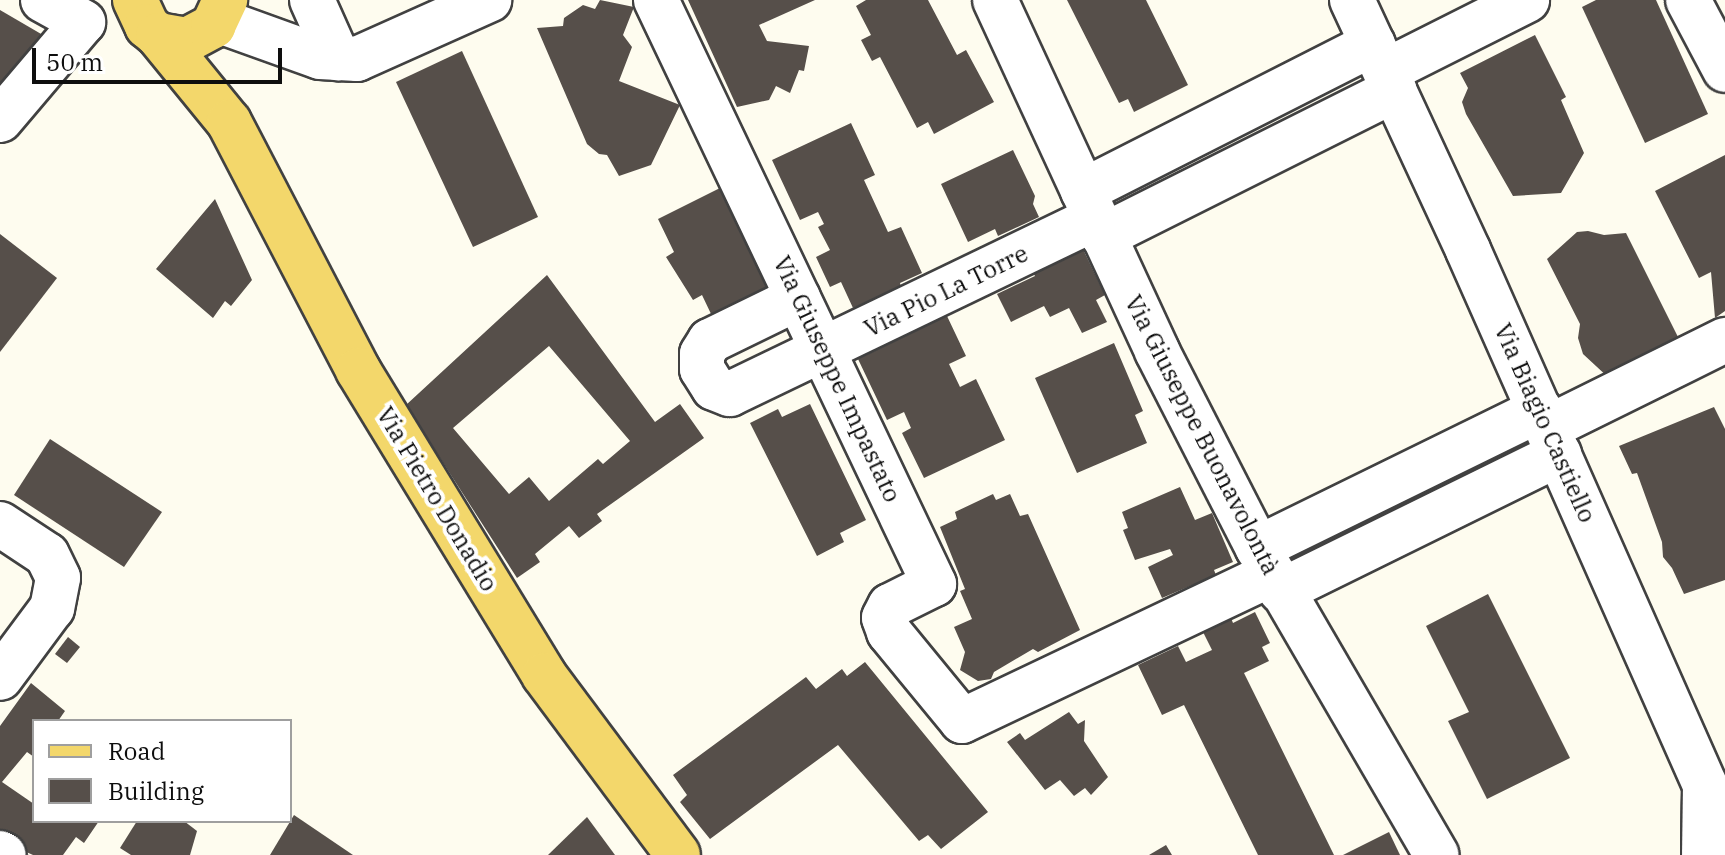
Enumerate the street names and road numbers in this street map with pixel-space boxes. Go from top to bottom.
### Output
street label: Via Pio La Torre [859,239,1033,343]
street label: Via Giuseppe Impastato [767,251,907,507]
street label: Via Giuseppe Buonavolontà [1119,290,1285,580]
street label: Via Biagio Castiello [1488,319,1602,527]
street label: Via Pietro Donadio [371,402,503,596]

